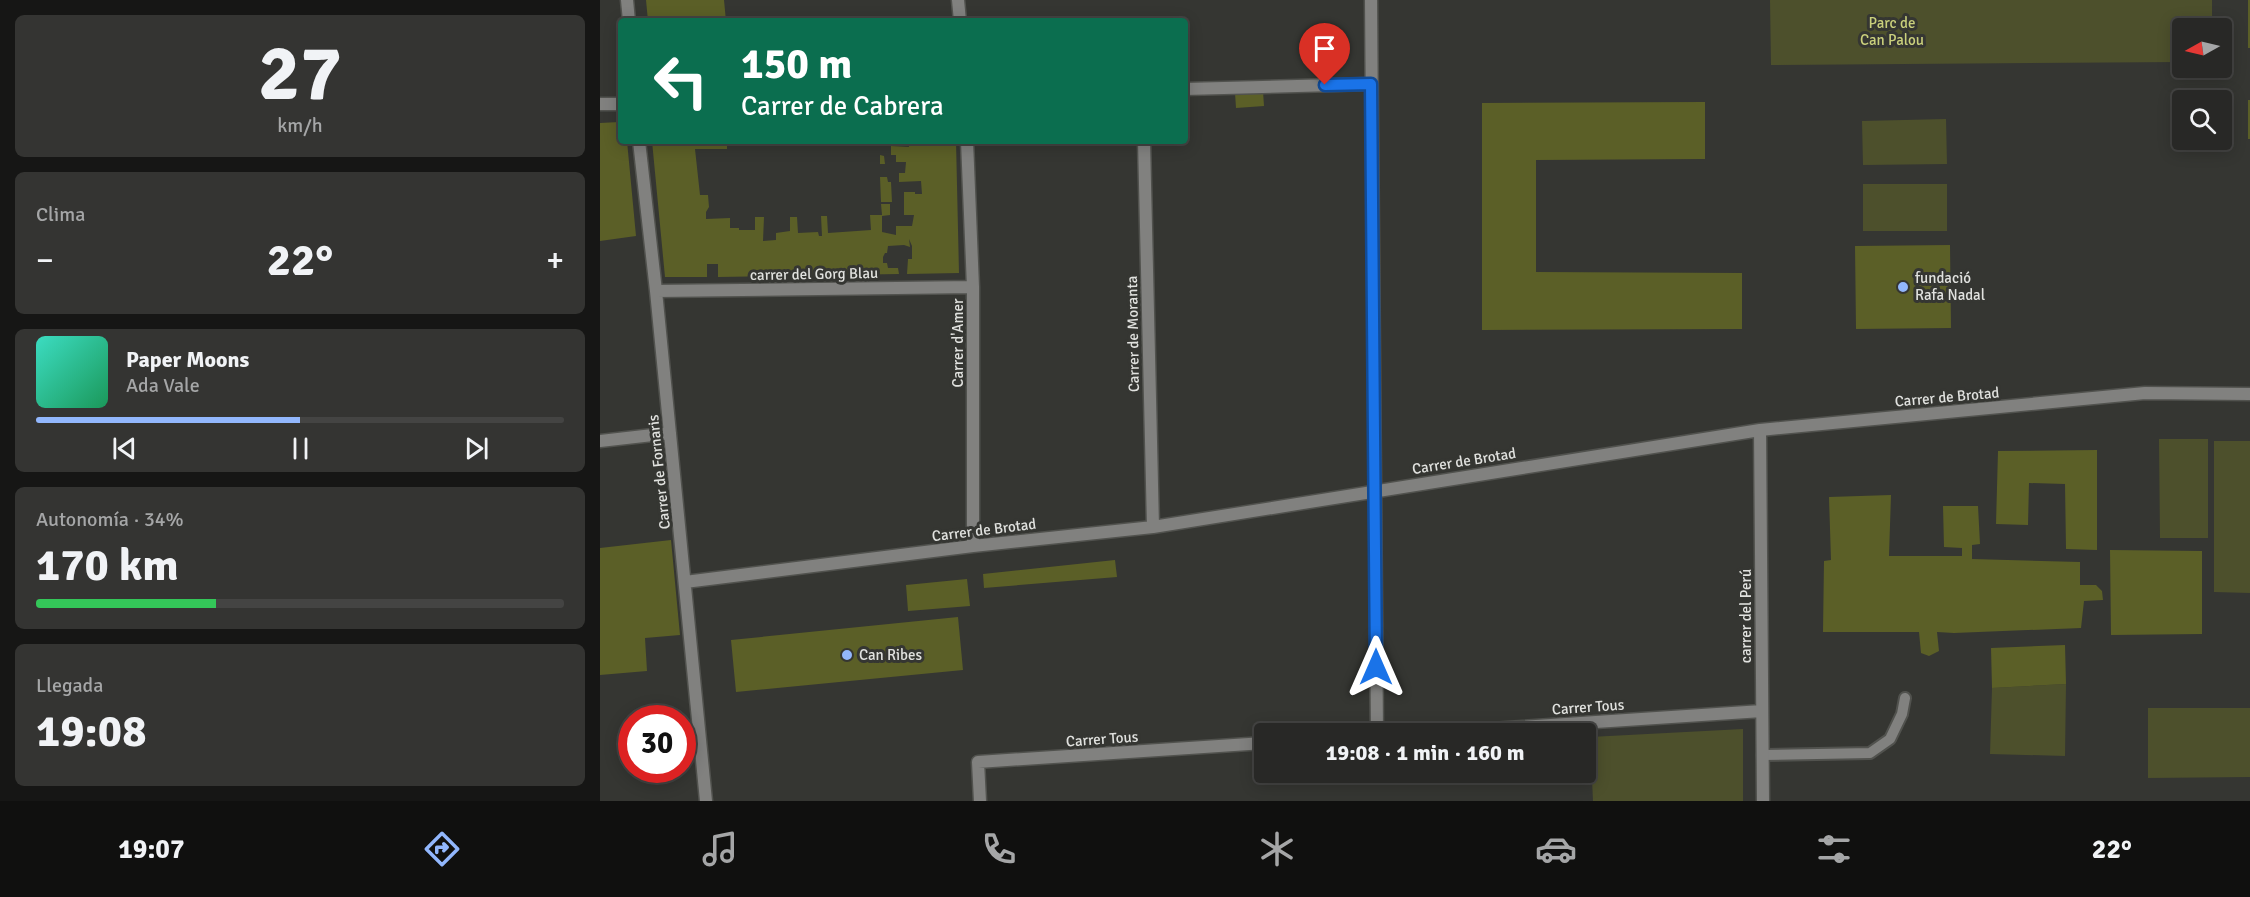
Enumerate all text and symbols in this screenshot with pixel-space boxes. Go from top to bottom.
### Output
park label: Parc de Can Palou [1860,14,1924,49]
north arrow [2172,18,2232,78]
map controls [2172,18,2232,150]
pin [1299,23,1350,85]
text: 27 [258,26,342,122]
icon: arrive [1308,32,1341,65]
text: 150 m [741,39,852,90]
icon: left [642,42,720,120]
text: Carrer de Cabrera [741,90,944,123]
button: search [2172,90,2232,150]
text: km/h [277,113,323,138]
text: Clima [36,202,85,227]
text: 22° [267,233,333,288]
text: − [36,240,54,281]
text: + [546,240,564,281]
street label: carrer del Gorg Blau [750,264,878,284]
place label: fundació Rafa Nadal [1915,269,1985,304]
street label: Carrer de Moranta [1123,276,1143,392]
marker: fundació Rafa Nadal [1896,280,1910,294]
street label: Carrer d'Amer [949,298,967,387]
text: Paper Moons [126,346,249,373]
text: Ada Vale [126,373,200,398]
street label: Carrer de Brotad [1894,383,2000,411]
street label: Carrer de Fornaris [644,413,674,530]
icon: previous [108,432,141,465]
icon: pause [284,432,317,465]
icon: next [460,432,493,465]
street label: Carrer de Brotad [1411,444,1517,478]
text: Autonomía · 34% [36,507,184,532]
street label: Carrer de Brotad [931,515,1037,545]
text: 170 km [36,538,179,593]
street label: carrer del Perú [1737,569,1755,663]
position arrow [1344,635,1408,699]
place label: Can Ribes [859,646,923,664]
marker: Can Ribes [840,648,854,662]
text: Llegada [36,673,103,698]
street label: Carrer Tous [1551,695,1625,719]
text: 19:08 [36,704,146,759]
speed limit sign: 30 [618,705,696,783]
street label: Carrer Tous [1065,727,1139,751]
text: 19:08 · 1 min · 160 m [1325,739,1525,766]
icon: directions [421,828,463,870]
icon: music [699,828,741,870]
icon: phone [978,828,1020,870]
icon: climate [1256,828,1298,870]
icon: car [1535,828,1577,870]
icon: filters [1813,828,1855,870]
text: 19:07 [118,833,185,866]
text: 22° [2092,833,2132,866]

